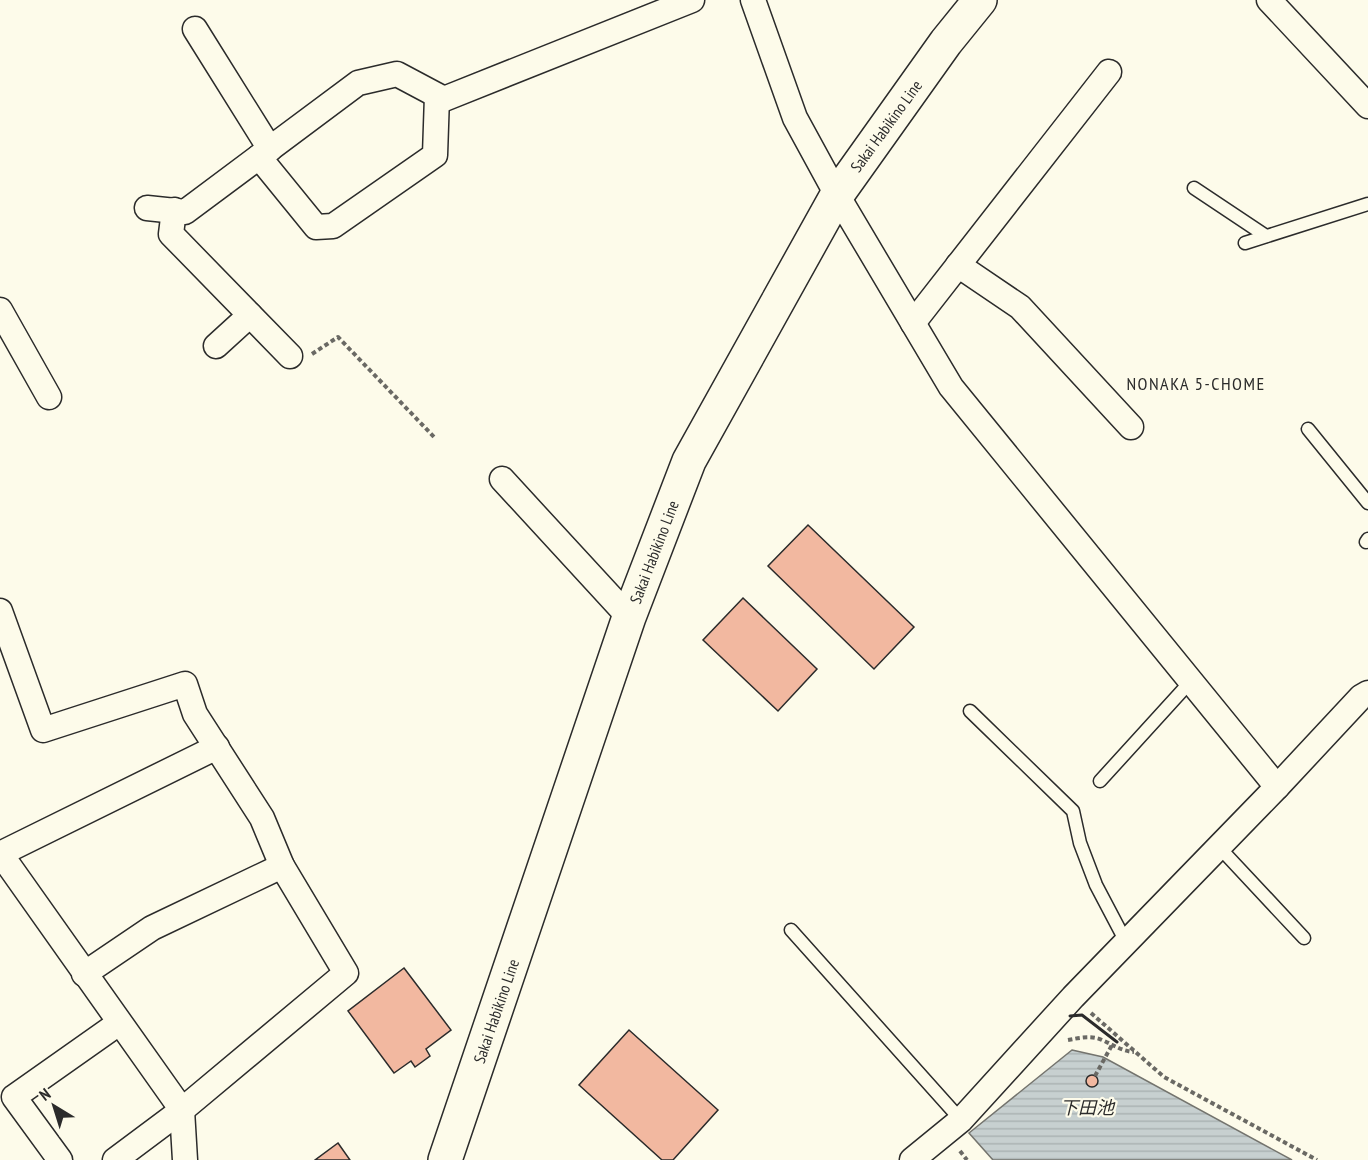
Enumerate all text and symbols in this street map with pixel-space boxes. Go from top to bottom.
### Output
street label: Sakai Habikino Line [846,76,926,176]
district label: NONAKA 5-CHOME [1126,372,1266,395]
street label: Sakai Habikino Line [625,498,683,606]
street label: Sakai Habikino Line [469,956,523,1066]
north arrow [24,1076,84,1136]
text: N [35,1084,54,1105]
water label: 下田池 [1060,1096,1116,1119]

